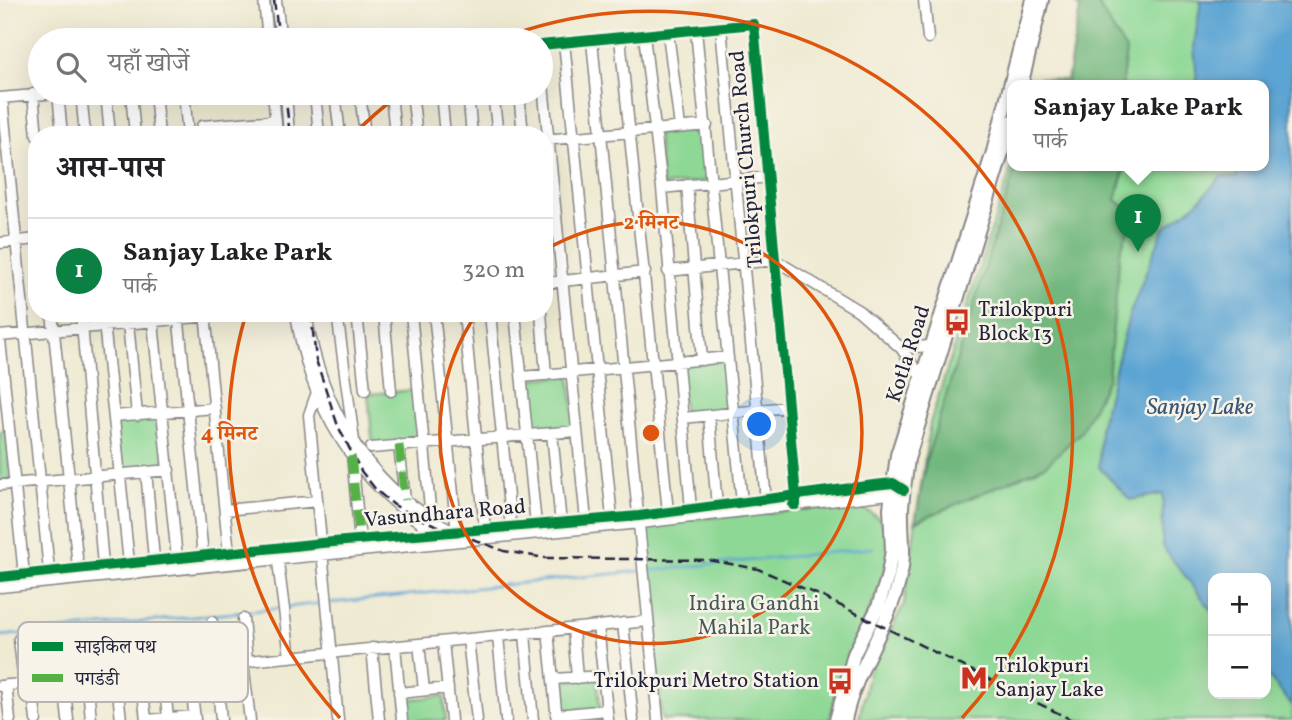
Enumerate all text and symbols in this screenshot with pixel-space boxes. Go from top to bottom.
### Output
search box [28,28,553,105]
text: यहाँ खोजें [108,46,189,82]
icon: search [52,48,90,86]
street label: Trilokpuri Church Road [723,49,771,269]
popup [1007,80,1269,171]
text: Sanjay Lake Park [1033,90,1243,126]
text: पार्क [1033,126,1067,158]
text: आस-पास [56,148,164,190]
pin: 1 [1115,194,1161,252]
text: 2 मिनट [624,209,680,238]
text: Sanjay Lake Park [123,235,332,271]
text: 1 [74,255,84,287]
text: 320 m [462,255,525,287]
text: पार्क [123,271,157,303]
place label: Trilokpuri Block 13 [978,296,1072,349]
street label: Kotla Road [880,302,938,406]
bus stop icon: Trilokpuri Block 13 [942,307,972,337]
water label: Sanjay Lake [1147,392,1254,424]
your location [742,407,776,441]
text: 4 मिनट [201,420,259,449]
centre of rings [639,421,663,445]
street label: Vasundhara Road [363,492,527,536]
map controls [1208,573,1271,699]
button: + [1208,573,1271,636]
park label: Indira Gandhi Mahila Park [689,590,819,643]
legend [18,622,248,702]
text: साइकिल पथ [74,635,157,661]
button: − [1208,636,1271,699]
place label: Trilokpuri Sanjay Lake [995,652,1104,705]
metro station icon: Trilokpuri Sanjay Lake [959,663,989,693]
bus stop icon: Trilokpuri Metro Station [825,666,855,696]
text: पगडंडी [74,667,120,693]
place label: Trilokpuri Metro Station [593,667,819,696]

